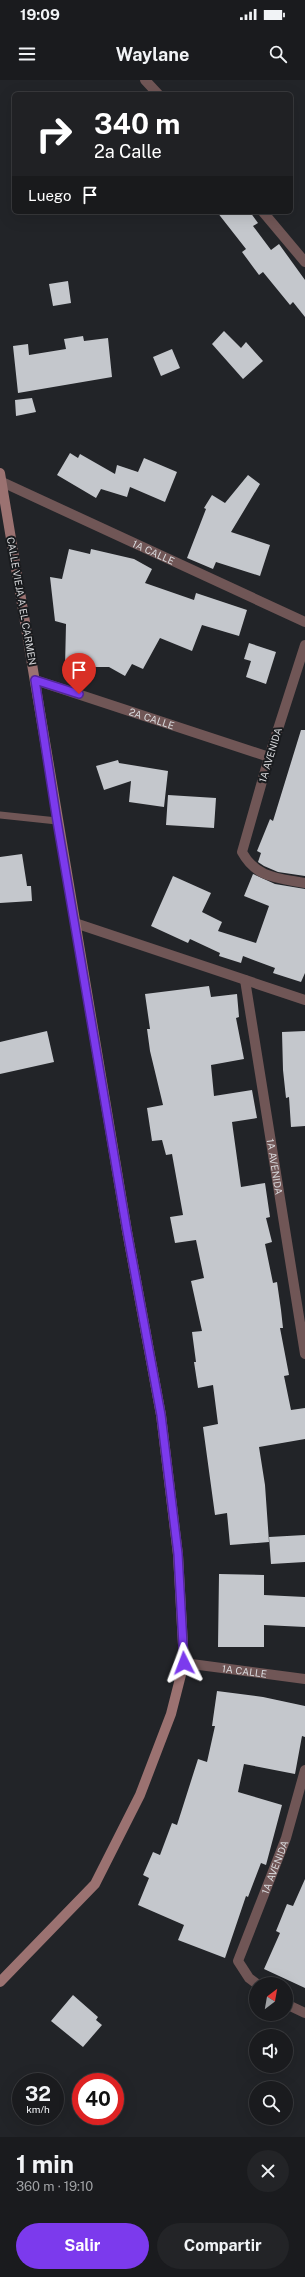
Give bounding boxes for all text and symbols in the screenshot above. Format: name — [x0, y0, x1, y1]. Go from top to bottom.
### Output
text: 19:09 — [20, 6, 60, 23]
icon: menu — [16, 43, 38, 65]
icon: search — [267, 43, 289, 65]
text: Waylane — [116, 44, 189, 65]
text: 340 m — [94, 107, 180, 140]
icon: right — [28, 108, 80, 160]
text: 2a Calle — [94, 141, 162, 162]
icon: arrive — [79, 184, 101, 206]
text: Luego — [28, 187, 71, 204]
street label: CALLE VIEJA A EL CARMEN — [5, 536, 39, 666]
street label: 1A CALLE — [131, 537, 177, 567]
pin — [62, 653, 96, 694]
icon: arrive — [68, 659, 90, 681]
street label: 2A CALLE — [128, 705, 176, 732]
street label: 1A AVENIDA — [256, 726, 284, 784]
street label: 1A AVENIDA — [265, 1138, 285, 1196]
position arrow — [163, 1642, 205, 1684]
street label: 1A CALLE — [221, 1662, 268, 1680]
street label: 1A AVENIDA — [259, 1839, 291, 1896]
north arrow — [249, 1977, 293, 2021]
map controls — [249, 1977, 293, 2125]
button: sound — [249, 2029, 293, 2073]
speed limit sign: 40 — [72, 2073, 124, 2125]
button: search — [249, 2081, 293, 2125]
text: 32 — [25, 2082, 51, 2106]
text: km/h — [26, 2103, 50, 2115]
text: 1 min — [16, 2150, 74, 2178]
button: close — [247, 2150, 289, 2192]
text: 360 m · 19:10 — [16, 2179, 93, 2194]
button: Salir — [16, 2223, 149, 2269]
button: Compartir — [157, 2223, 289, 2269]

